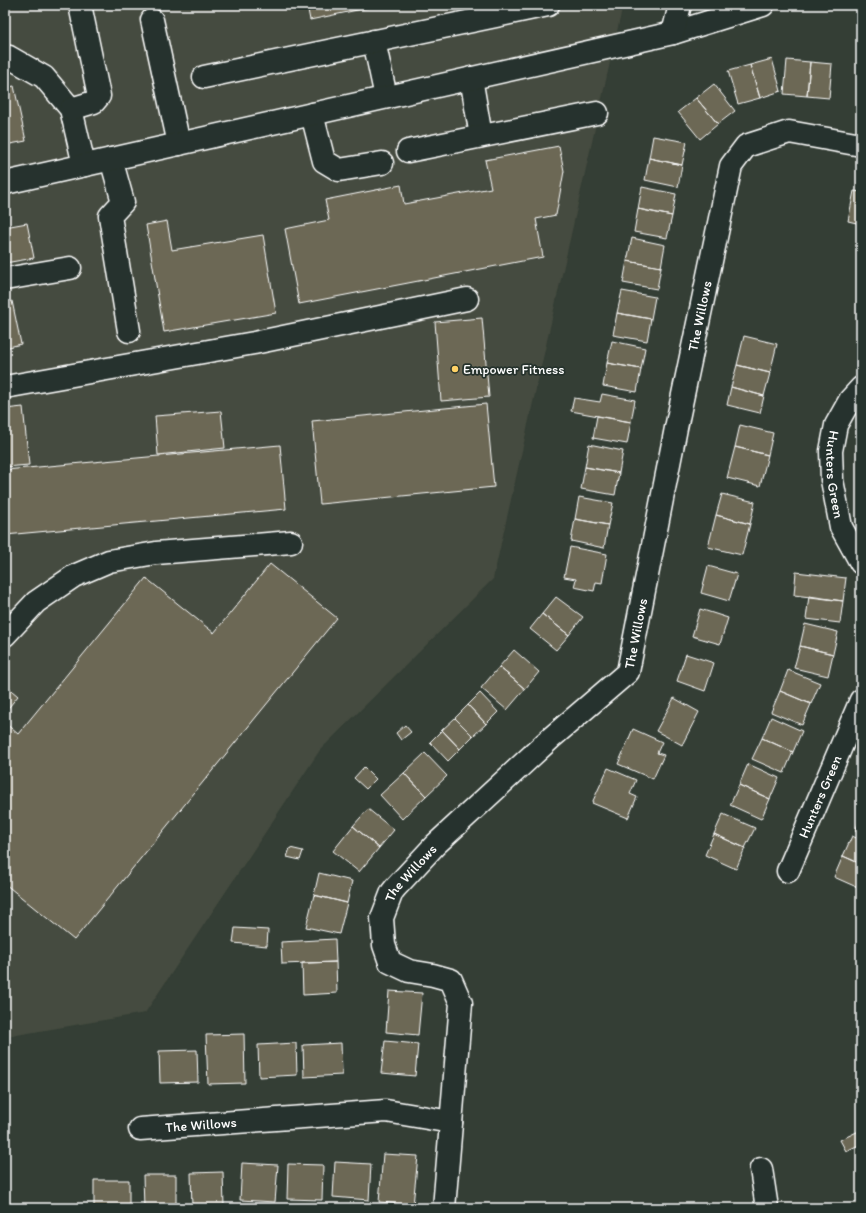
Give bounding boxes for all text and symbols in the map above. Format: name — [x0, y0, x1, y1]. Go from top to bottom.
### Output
street label: The Willows — [684, 279, 715, 353]
place label: Empower Fitness — [463, 361, 565, 378]
marker: Empower Fitness — [450, 364, 460, 374]
street label: Hunters Green — [822, 429, 848, 520]
street label: The Willows — [620, 597, 651, 670]
street label: Hunters Green — [795, 752, 845, 841]
street label: The Willows — [381, 840, 440, 904]
street label: The Willows — [164, 1113, 237, 1136]

